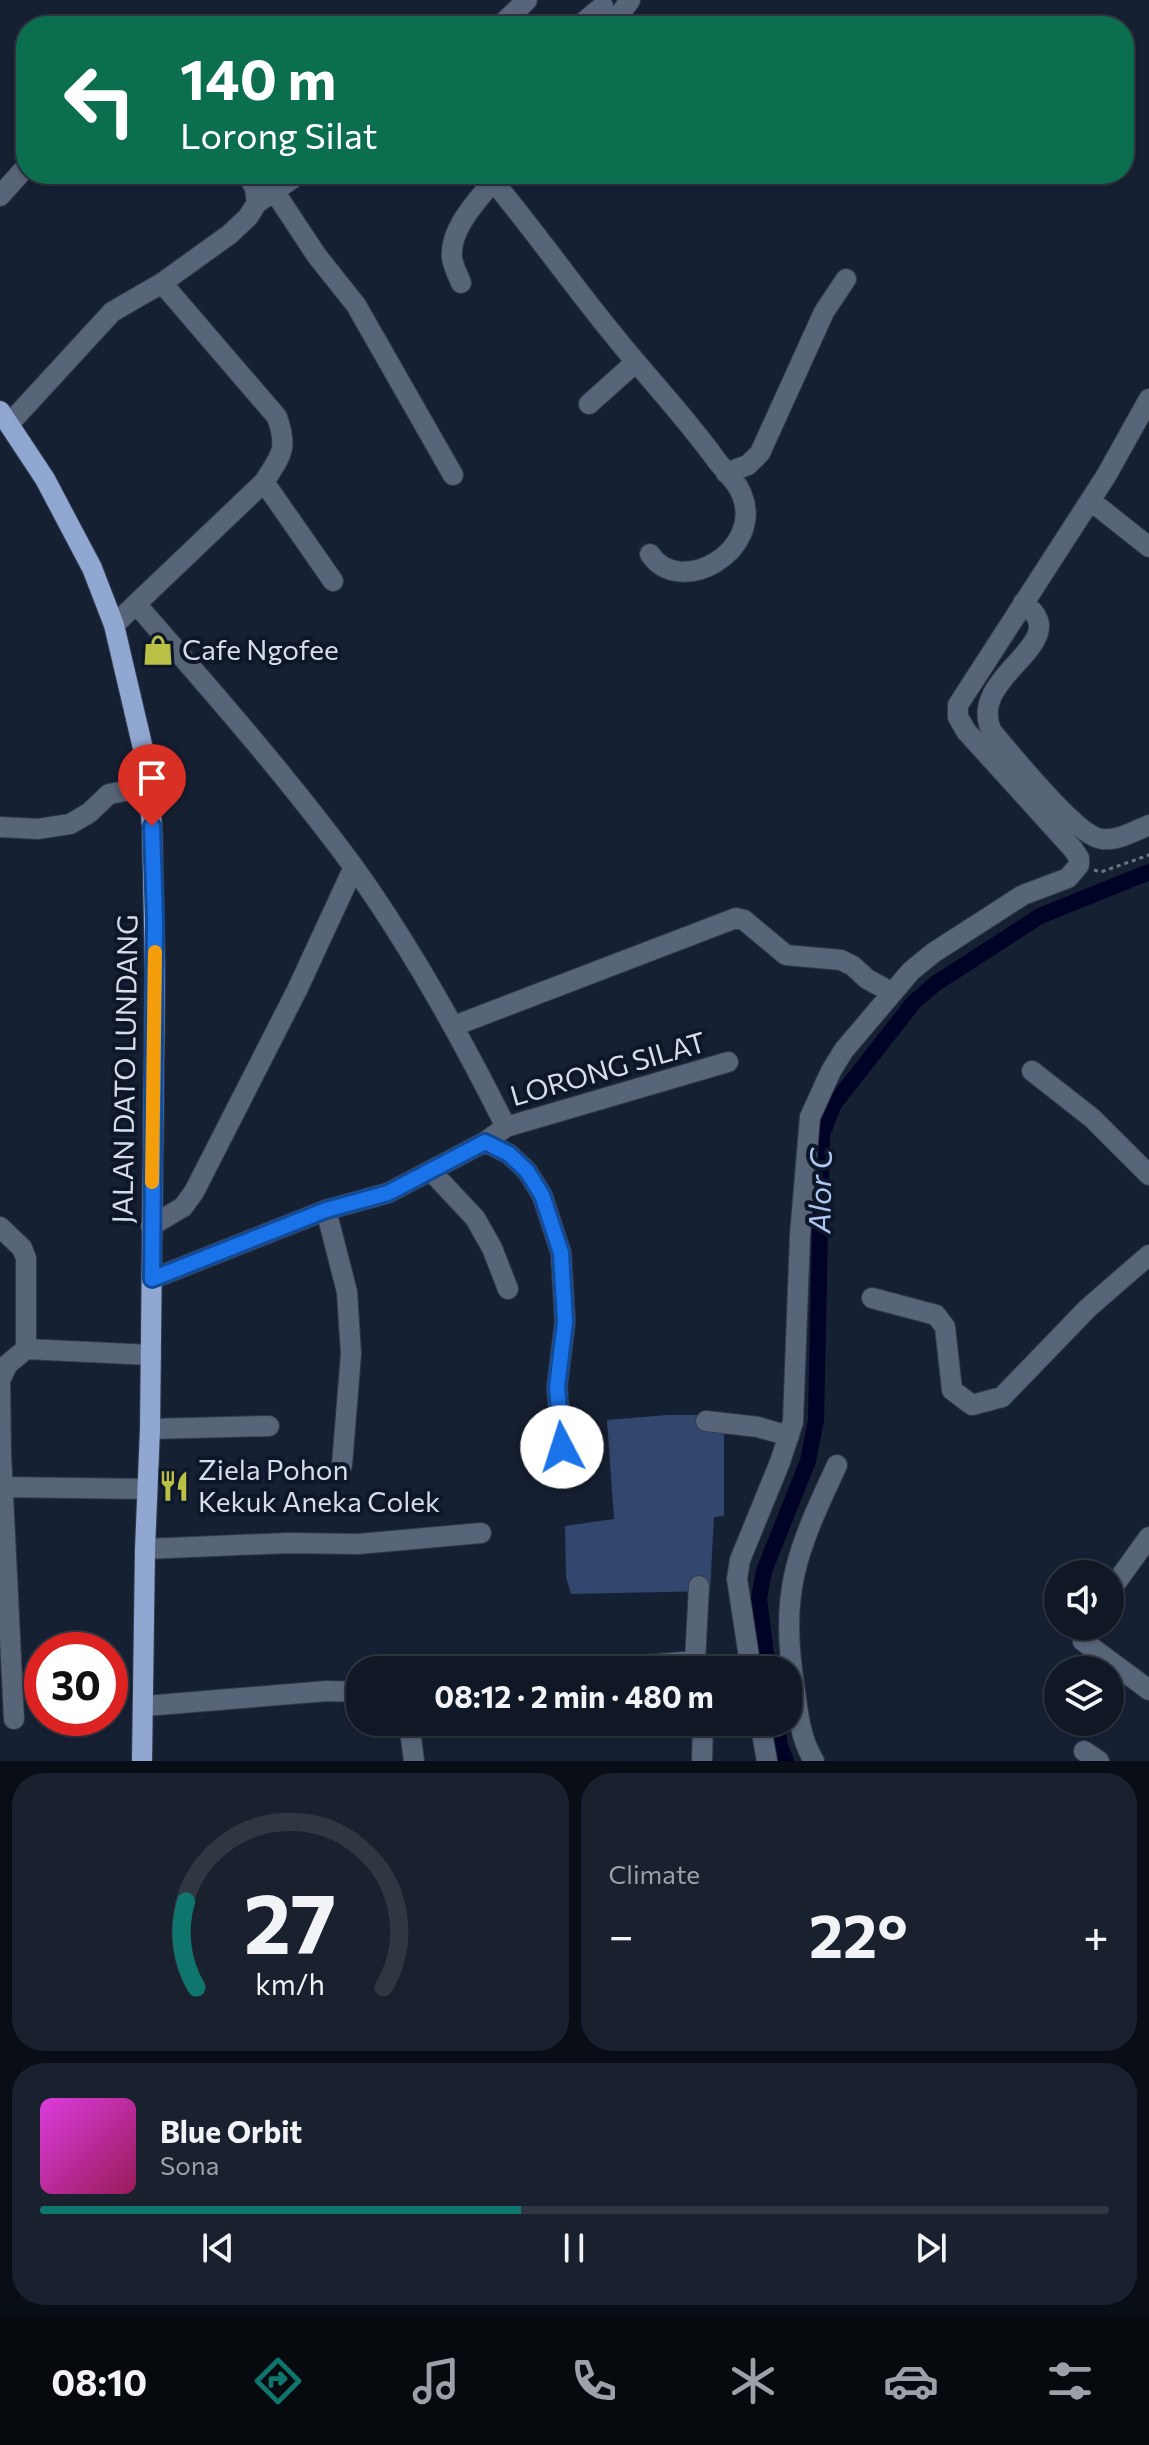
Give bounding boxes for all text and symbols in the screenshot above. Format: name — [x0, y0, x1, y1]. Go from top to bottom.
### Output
text: 140 m — [180, 43, 336, 112]
icon: left — [48, 48, 152, 152]
text: Lorong Silat — [180, 112, 378, 156]
place label: Cafe Ngofee — [182, 632, 339, 666]
shop icon: Cafe Ngofee — [141, 633, 175, 667]
pin — [118, 744, 186, 826]
icon: arrive — [130, 756, 174, 800]
street label: JALAN DATO LUNDANG — [104, 914, 144, 1224]
street label: LORONG SILAT — [506, 1024, 709, 1112]
water label: Alor C — [799, 1147, 838, 1235]
position arrow — [520, 1405, 604, 1489]
place label: Ziela Pohon Kekuk Aneka Colek — [198, 1452, 440, 1518]
restaurant icon: Ziela Pohon Kekuk Aneka Colek — [157, 1469, 191, 1503]
map controls — [1044, 1560, 1124, 1736]
button: sound — [1044, 1560, 1124, 1640]
speed limit sign: 30 — [24, 1632, 128, 1736]
button: layers — [1044, 1656, 1124, 1736]
text: 08:12 · 2 min · 480 m — [434, 1677, 714, 1714]
text: Climate — [609, 1858, 700, 1889]
text: 27 — [244, 1869, 337, 1971]
text: 22° — [809, 1897, 908, 1970]
text: − — [609, 1907, 634, 1961]
text: + — [1083, 1907, 1109, 1961]
text: km/h — [255, 1966, 325, 2001]
text: Blue Orbit — [160, 2112, 302, 2149]
text: Sona — [160, 2149, 219, 2180]
icon: previous — [196, 2226, 240, 2270]
icon: pause — [552, 2226, 596, 2270]
icon: next — [909, 2226, 953, 2270]
icon: directions — [250, 2353, 306, 2409]
icon: music — [408, 2353, 464, 2409]
icon: phone — [566, 2353, 622, 2409]
icon: climate — [725, 2353, 781, 2409]
icon: car — [883, 2353, 939, 2409]
icon: filters — [1042, 2353, 1098, 2409]
text: 08:10 — [51, 2359, 147, 2403]

